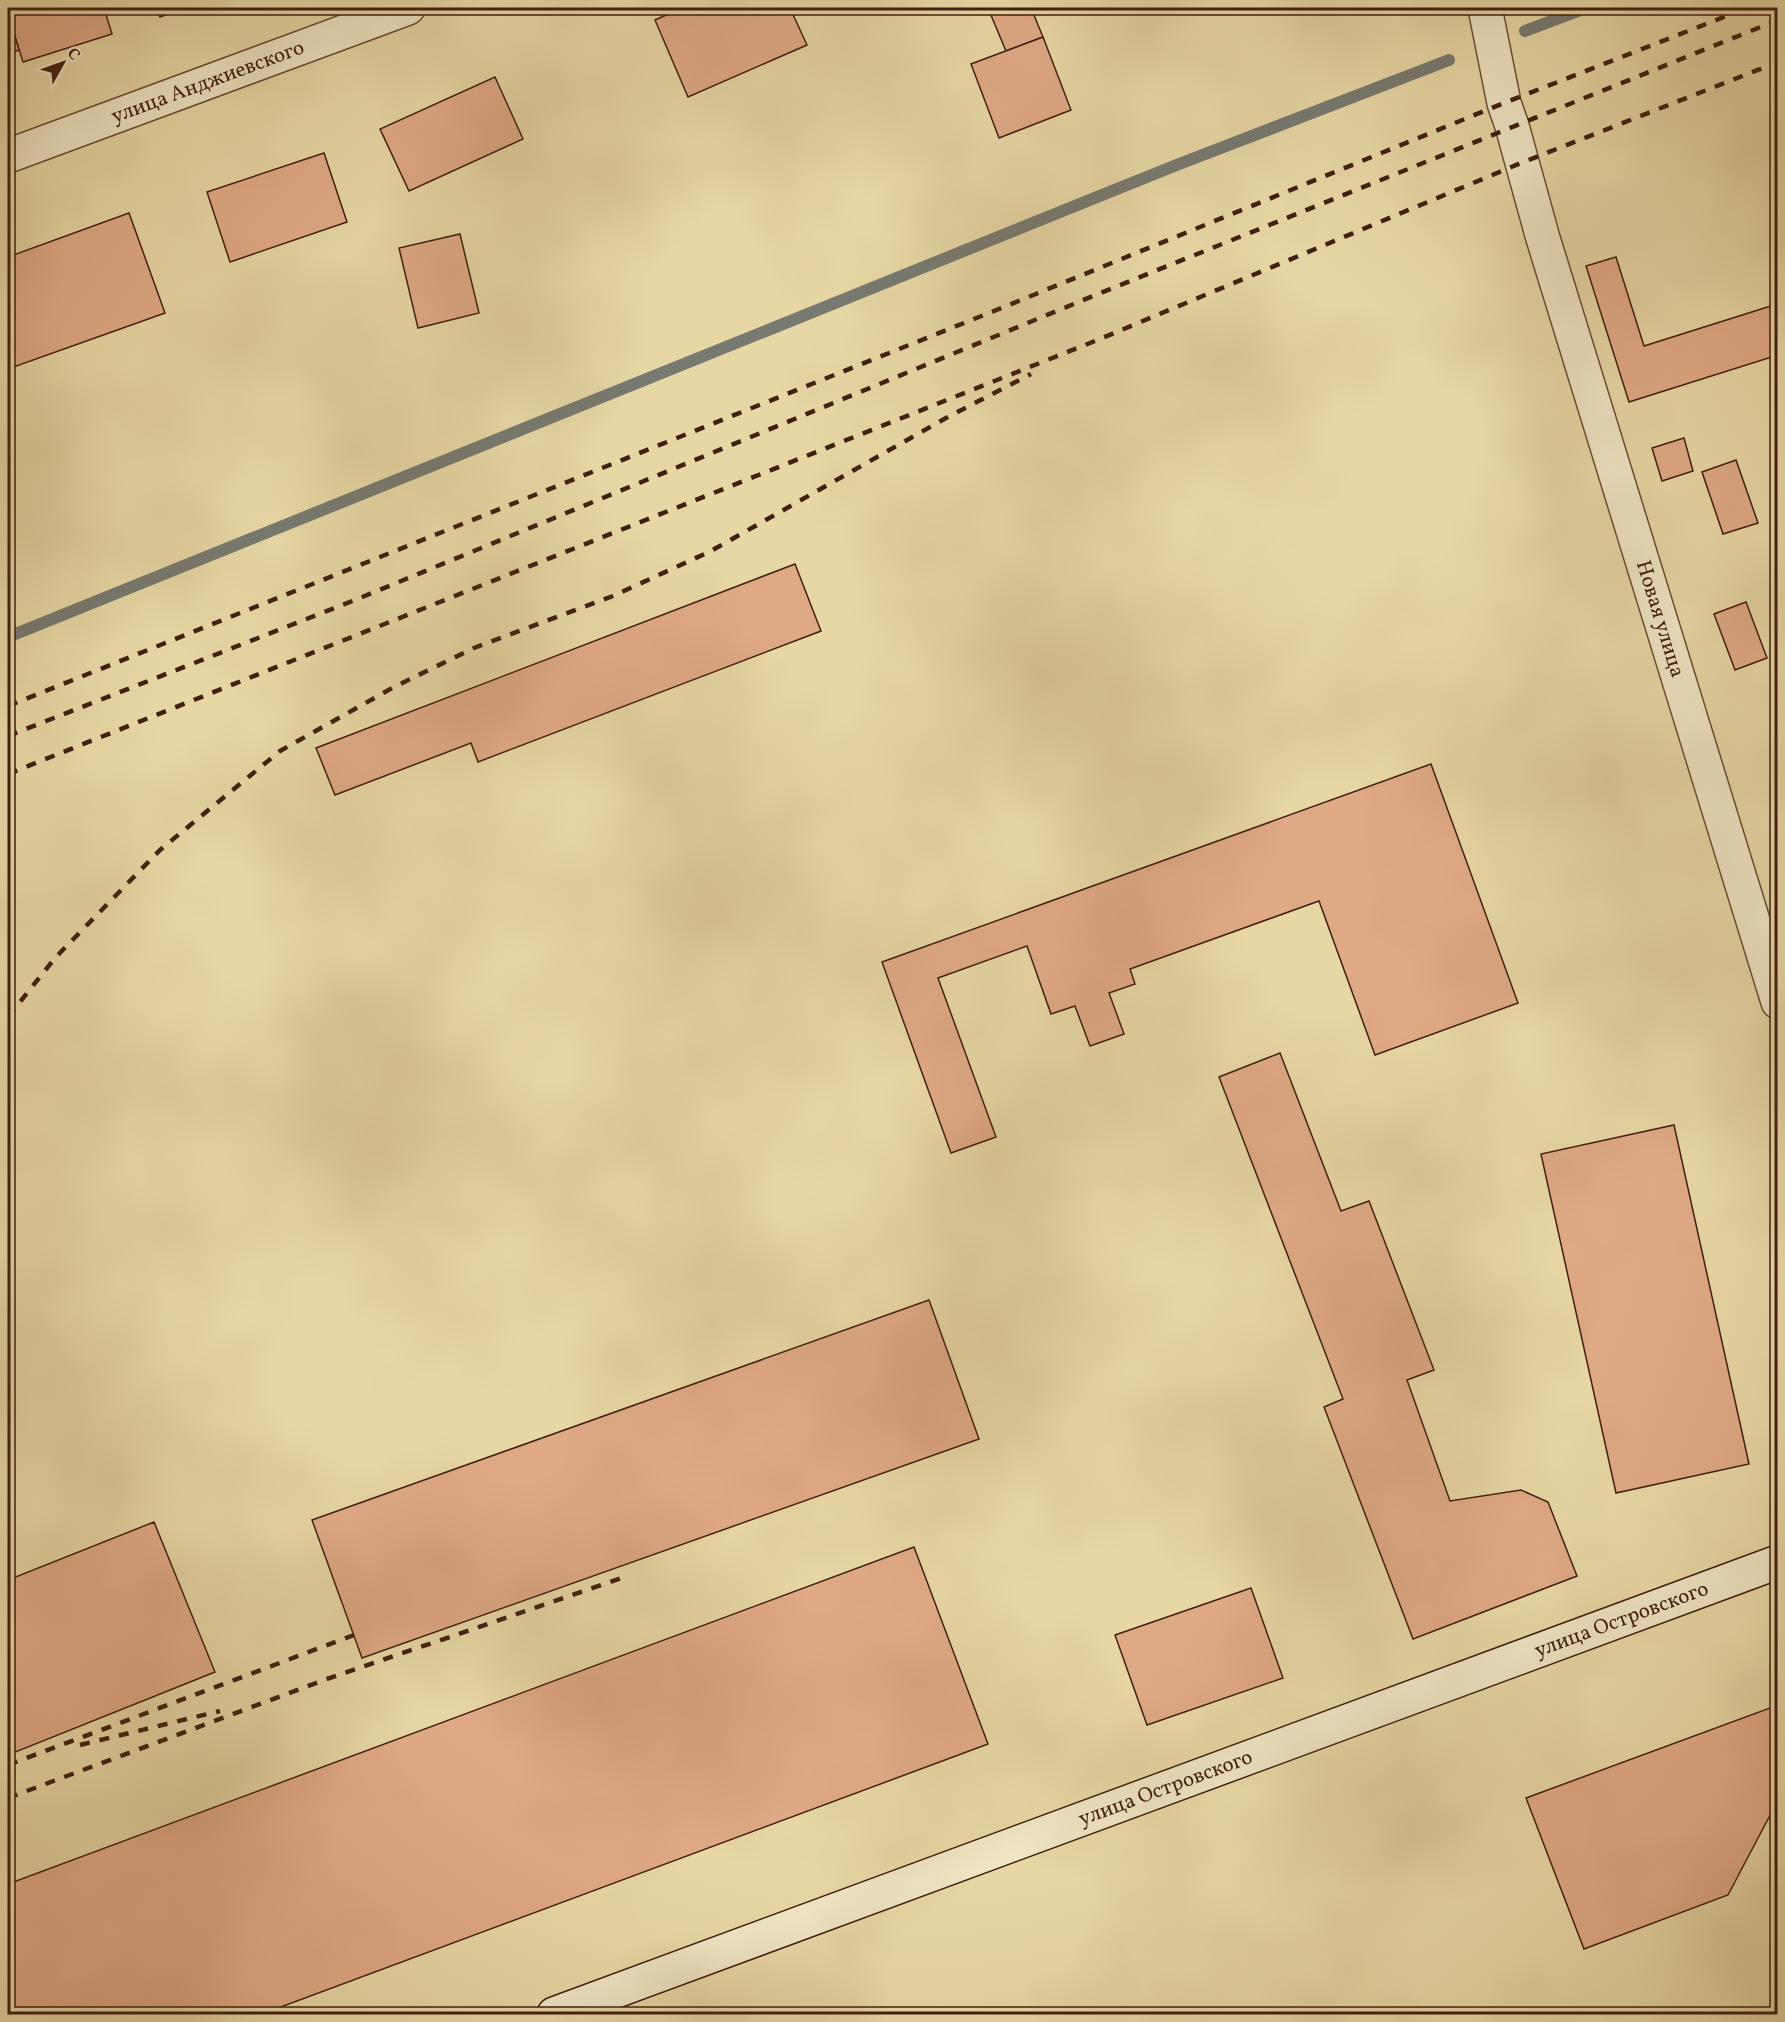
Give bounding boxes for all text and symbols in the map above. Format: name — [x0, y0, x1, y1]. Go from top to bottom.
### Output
north arrow — [33, 33, 93, 93]
street label: улица Анджиевского — [107, 33, 308, 131]
text: С — [61, 44, 85, 66]
street label: Новая улица — [1628, 557, 1692, 681]
street label: улица Островского — [1530, 1574, 1713, 1665]
street label: улица Островского — [1074, 1743, 1257, 1834]

